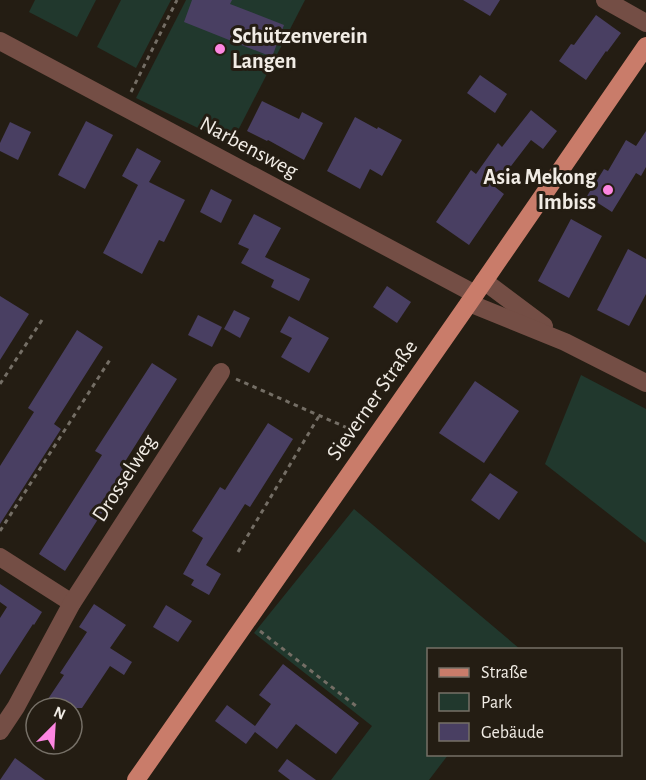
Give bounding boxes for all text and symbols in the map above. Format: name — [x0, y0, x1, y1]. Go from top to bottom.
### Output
place label: Schützenverein Langen — [232, 25, 368, 72]
marker: Schützenverein Langen — [213, 42, 227, 56]
street label: Narbensweg — [196, 112, 302, 182]
place label: Asia Mekong Imbiss — [483, 166, 597, 213]
marker: Asia Mekong Imbiss — [601, 183, 615, 197]
street label: Sieverner Straße — [323, 336, 421, 464]
street label: Drosselweg — [88, 430, 160, 526]
legend — [427, 648, 622, 756]
text: Straße — [481, 664, 527, 682]
text: Park — [481, 694, 513, 712]
north arrow — [24, 696, 84, 756]
text: N — [51, 704, 68, 723]
text: Gebäude — [481, 724, 544, 742]

